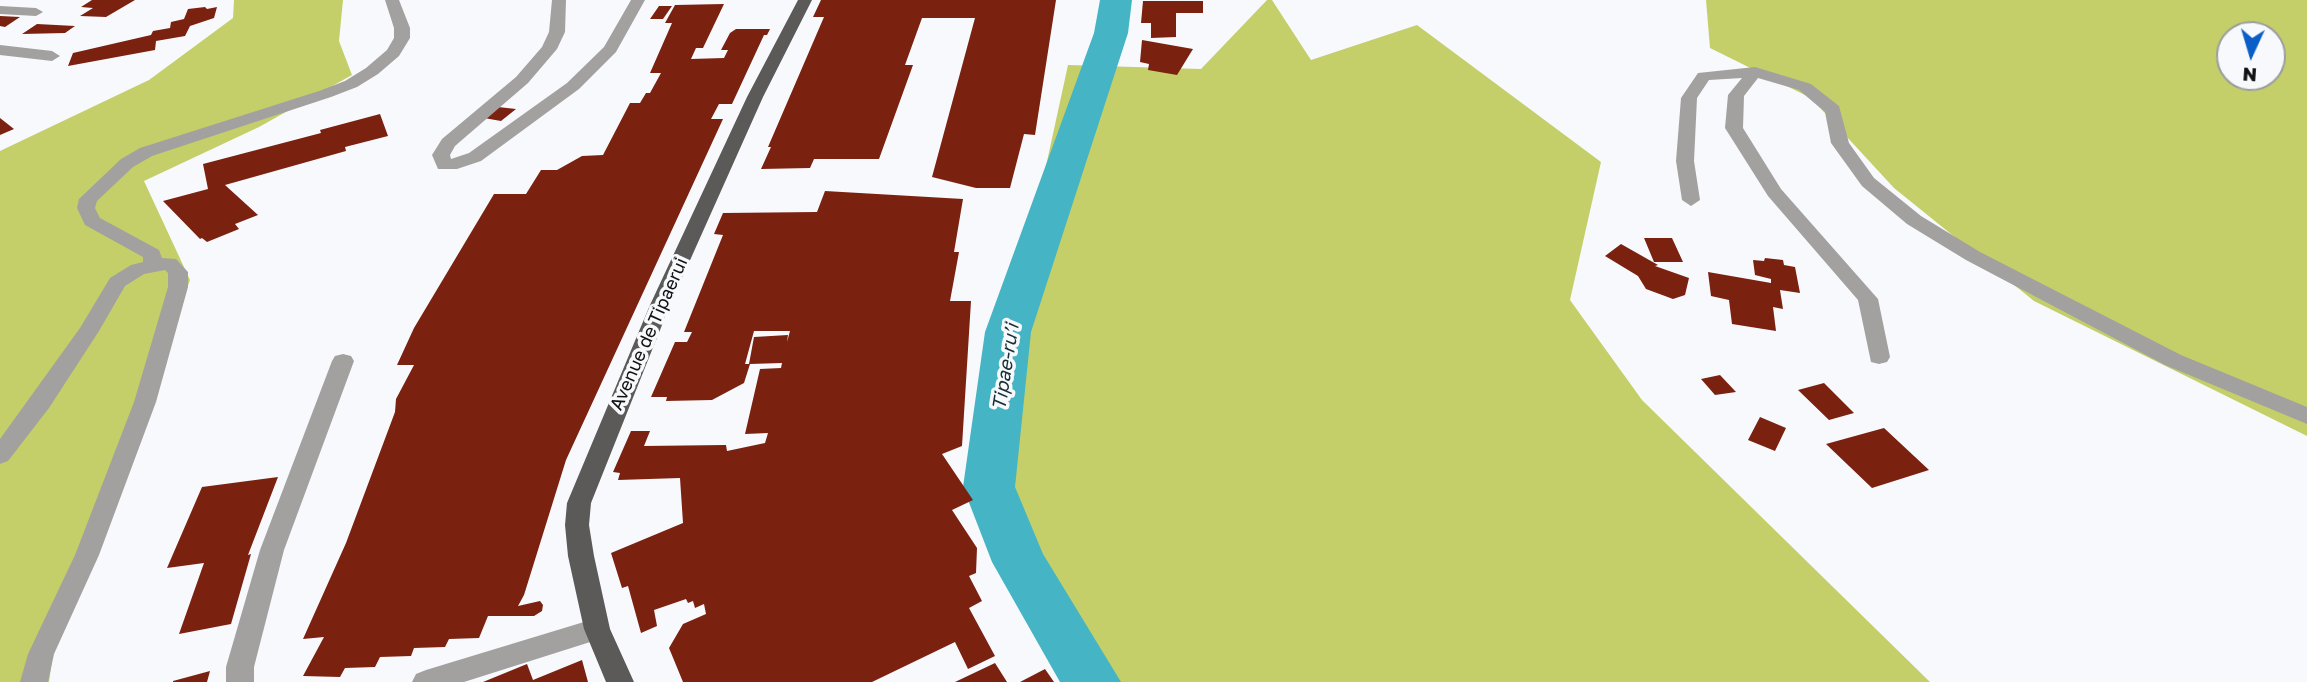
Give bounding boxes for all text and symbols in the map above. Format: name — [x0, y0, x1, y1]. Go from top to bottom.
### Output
north arrow — [2216, 21, 2286, 91]
text: N — [2242, 63, 2258, 87]
street label: Avenue de Tipaerui — [606, 254, 692, 414]
water label: Tipae-ru’i — [988, 322, 1024, 412]

